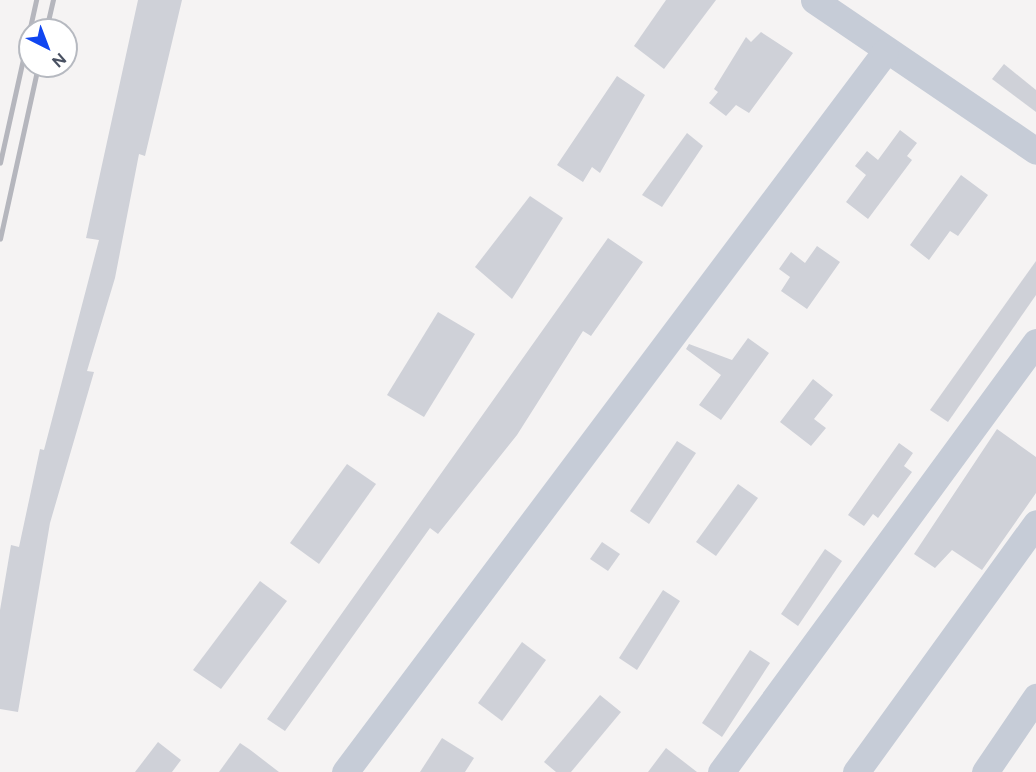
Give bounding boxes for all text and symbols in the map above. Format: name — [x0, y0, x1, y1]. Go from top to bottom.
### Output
north arrow — [18, 18, 78, 78]
text: N — [48, 49, 70, 71]

